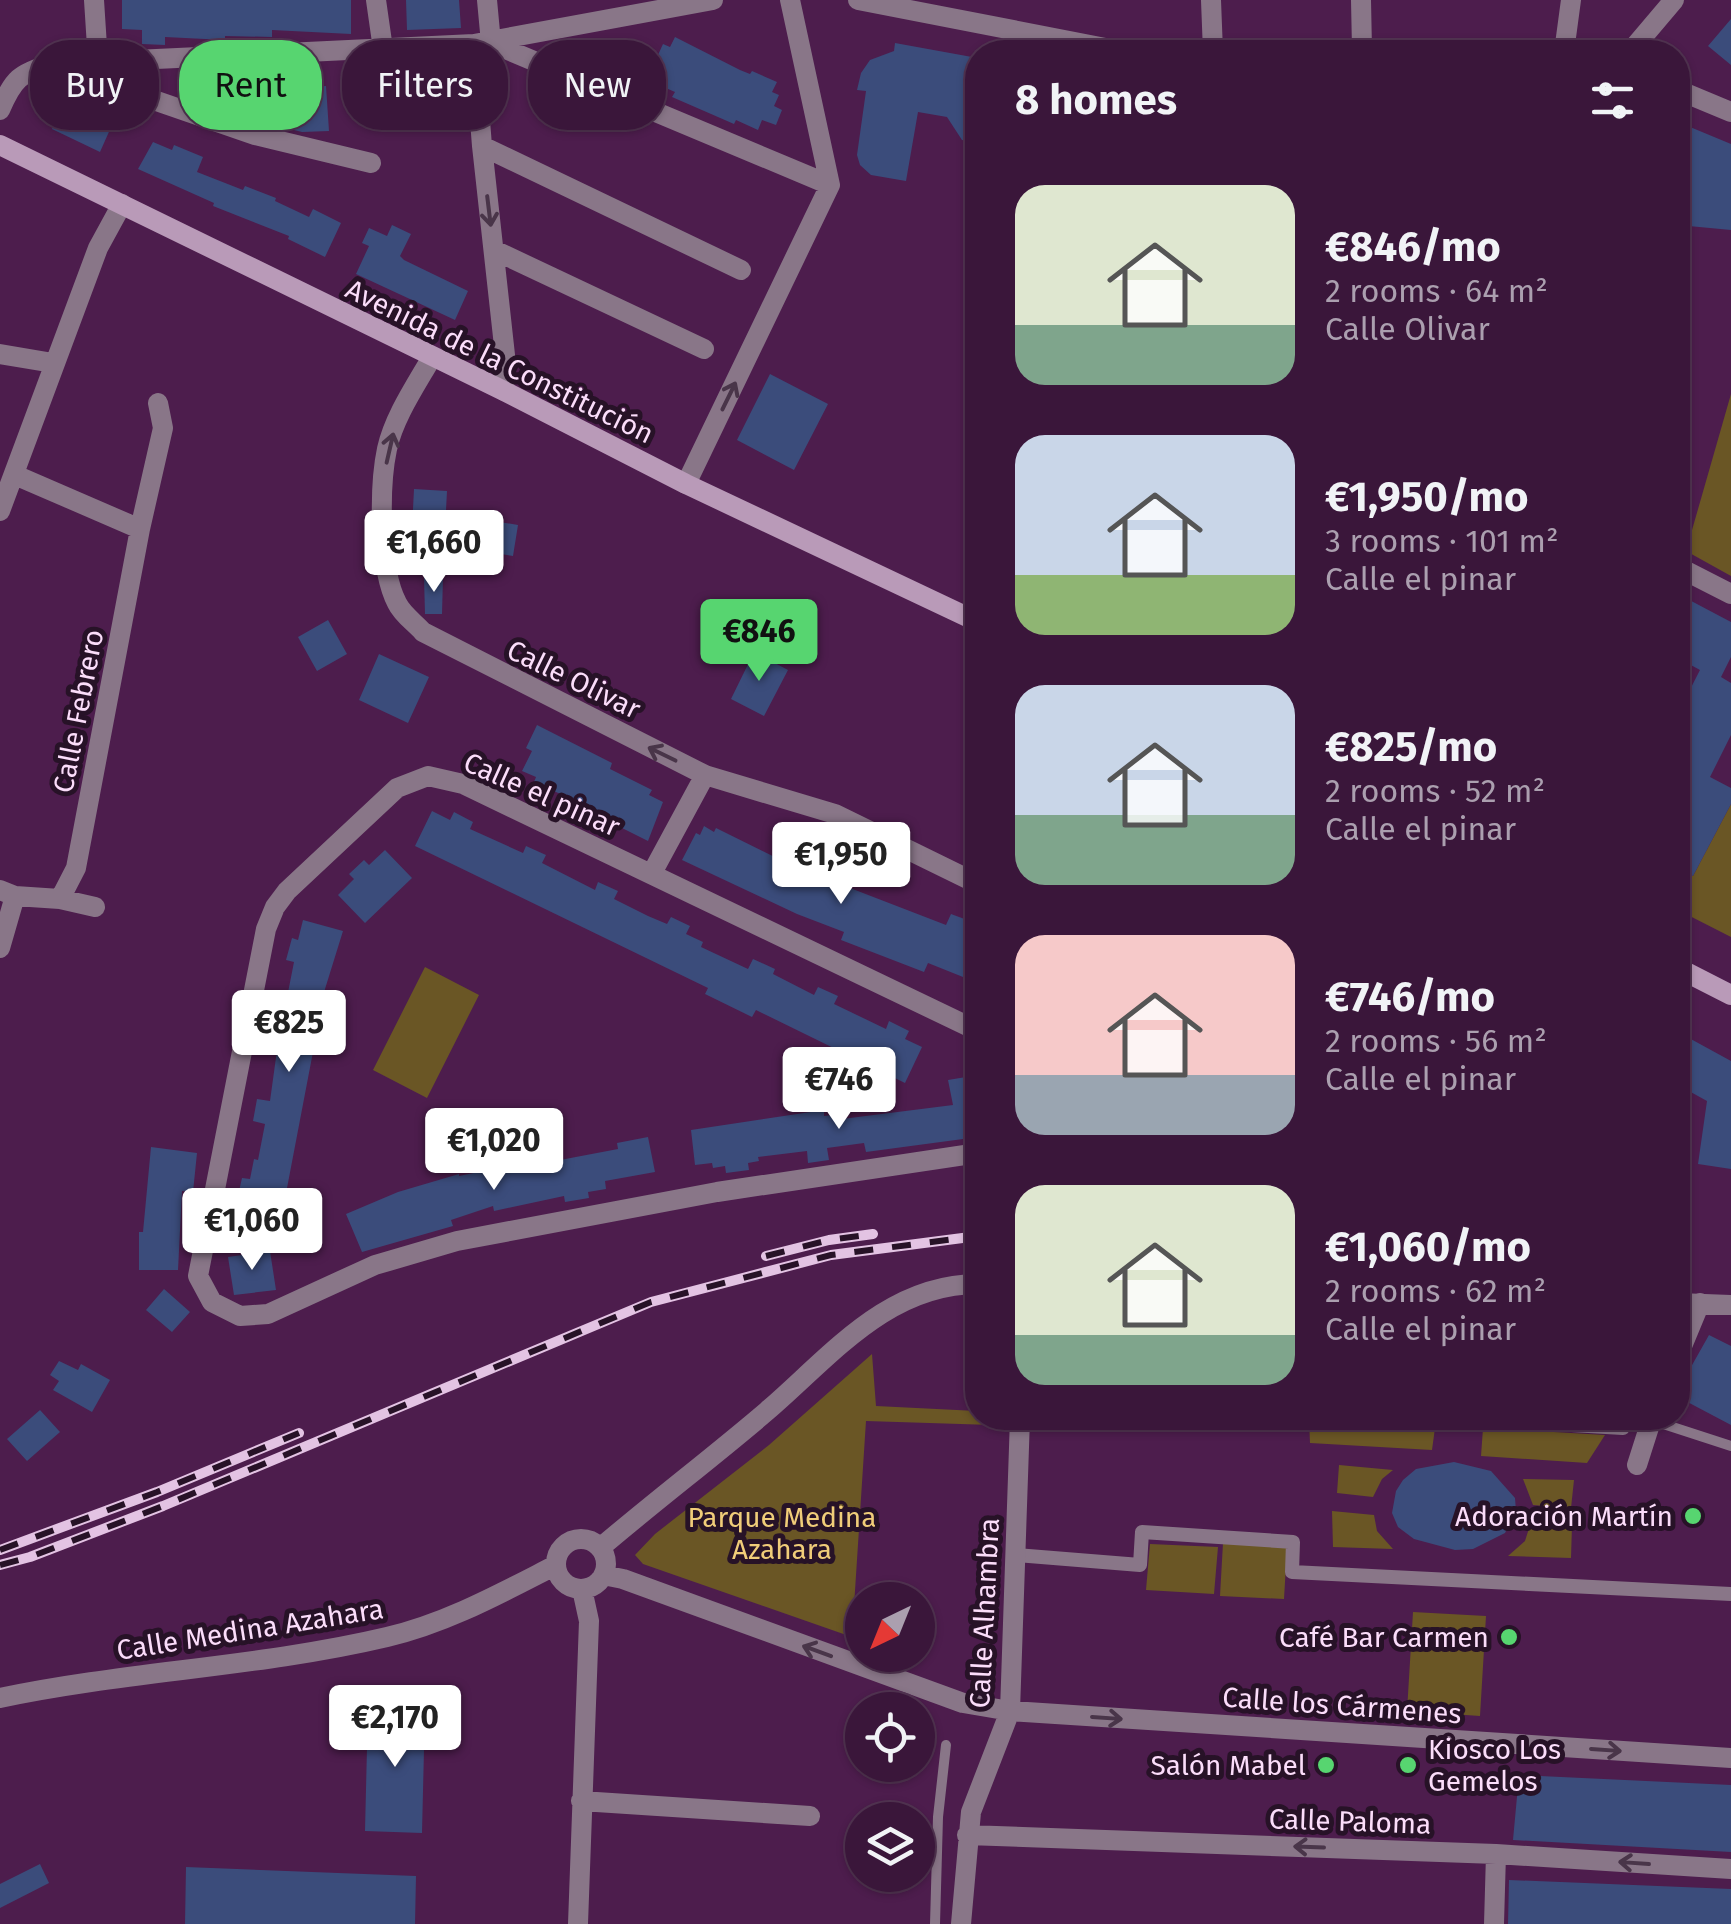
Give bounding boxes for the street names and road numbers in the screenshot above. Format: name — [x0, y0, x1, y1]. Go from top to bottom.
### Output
street label: Avenida de la Constitución — [341, 272, 659, 450]
street label: Calle Febrero — [47, 627, 110, 795]
street label: Calle Olivar — [502, 633, 646, 726]
street label: Calle el pinar — [459, 745, 625, 844]
street label: Calle Alhambra — [963, 1517, 1006, 1709]
street label: Calle Medina Azahara — [114, 1592, 386, 1667]
street label: Calle los Cármenes — [1221, 1681, 1463, 1730]
street label: Calle Paloma — [1268, 1802, 1432, 1841]

